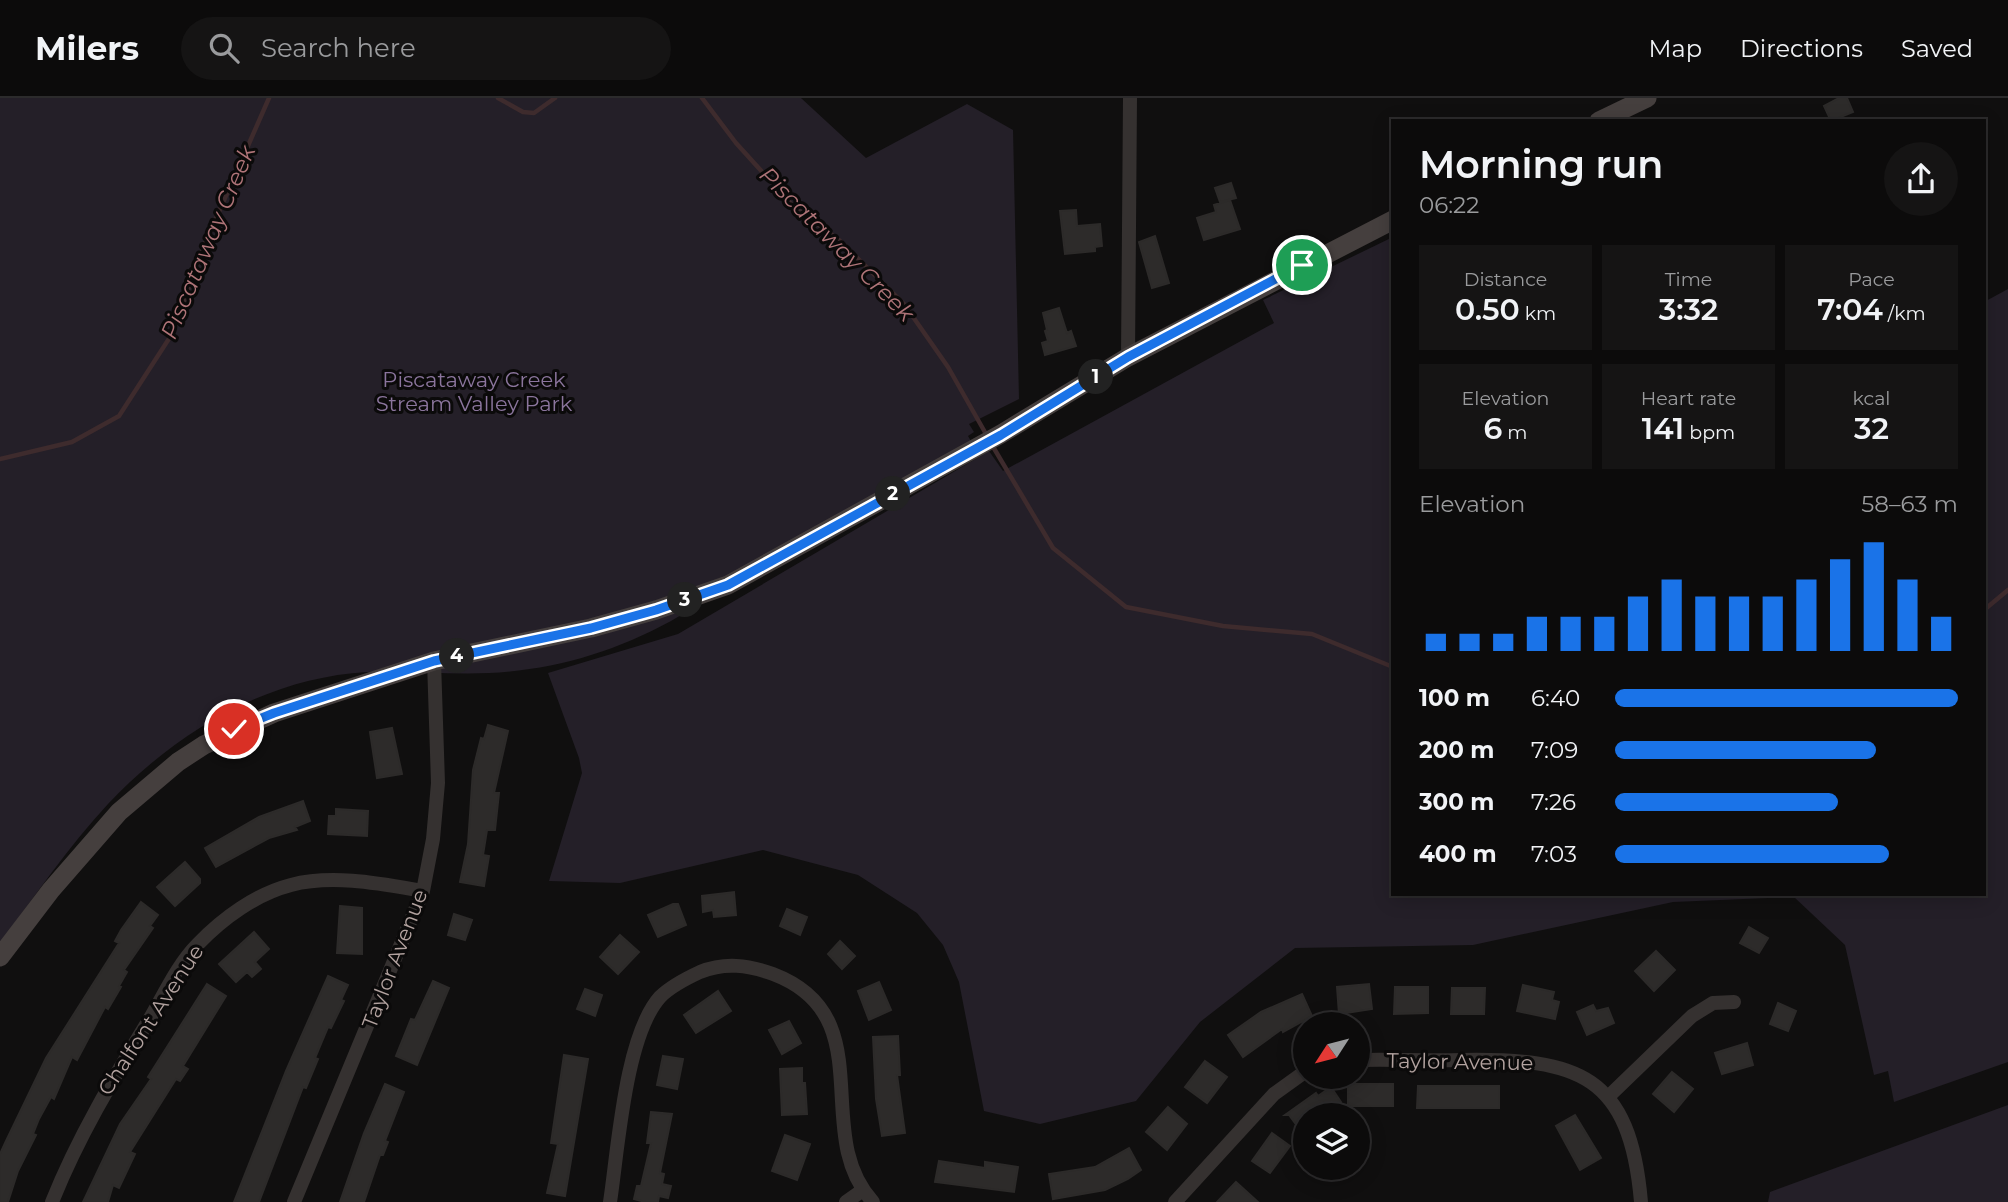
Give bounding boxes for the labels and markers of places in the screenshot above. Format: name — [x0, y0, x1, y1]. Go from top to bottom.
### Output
pin — [1272, 235, 1332, 295]
pin: 1 — [1078, 360, 1114, 394]
pin: 2 — [876, 476, 910, 512]
pin: 3 — [668, 582, 702, 618]
pin: 4 — [440, 638, 475, 674]
pin — [204, 699, 264, 759]

